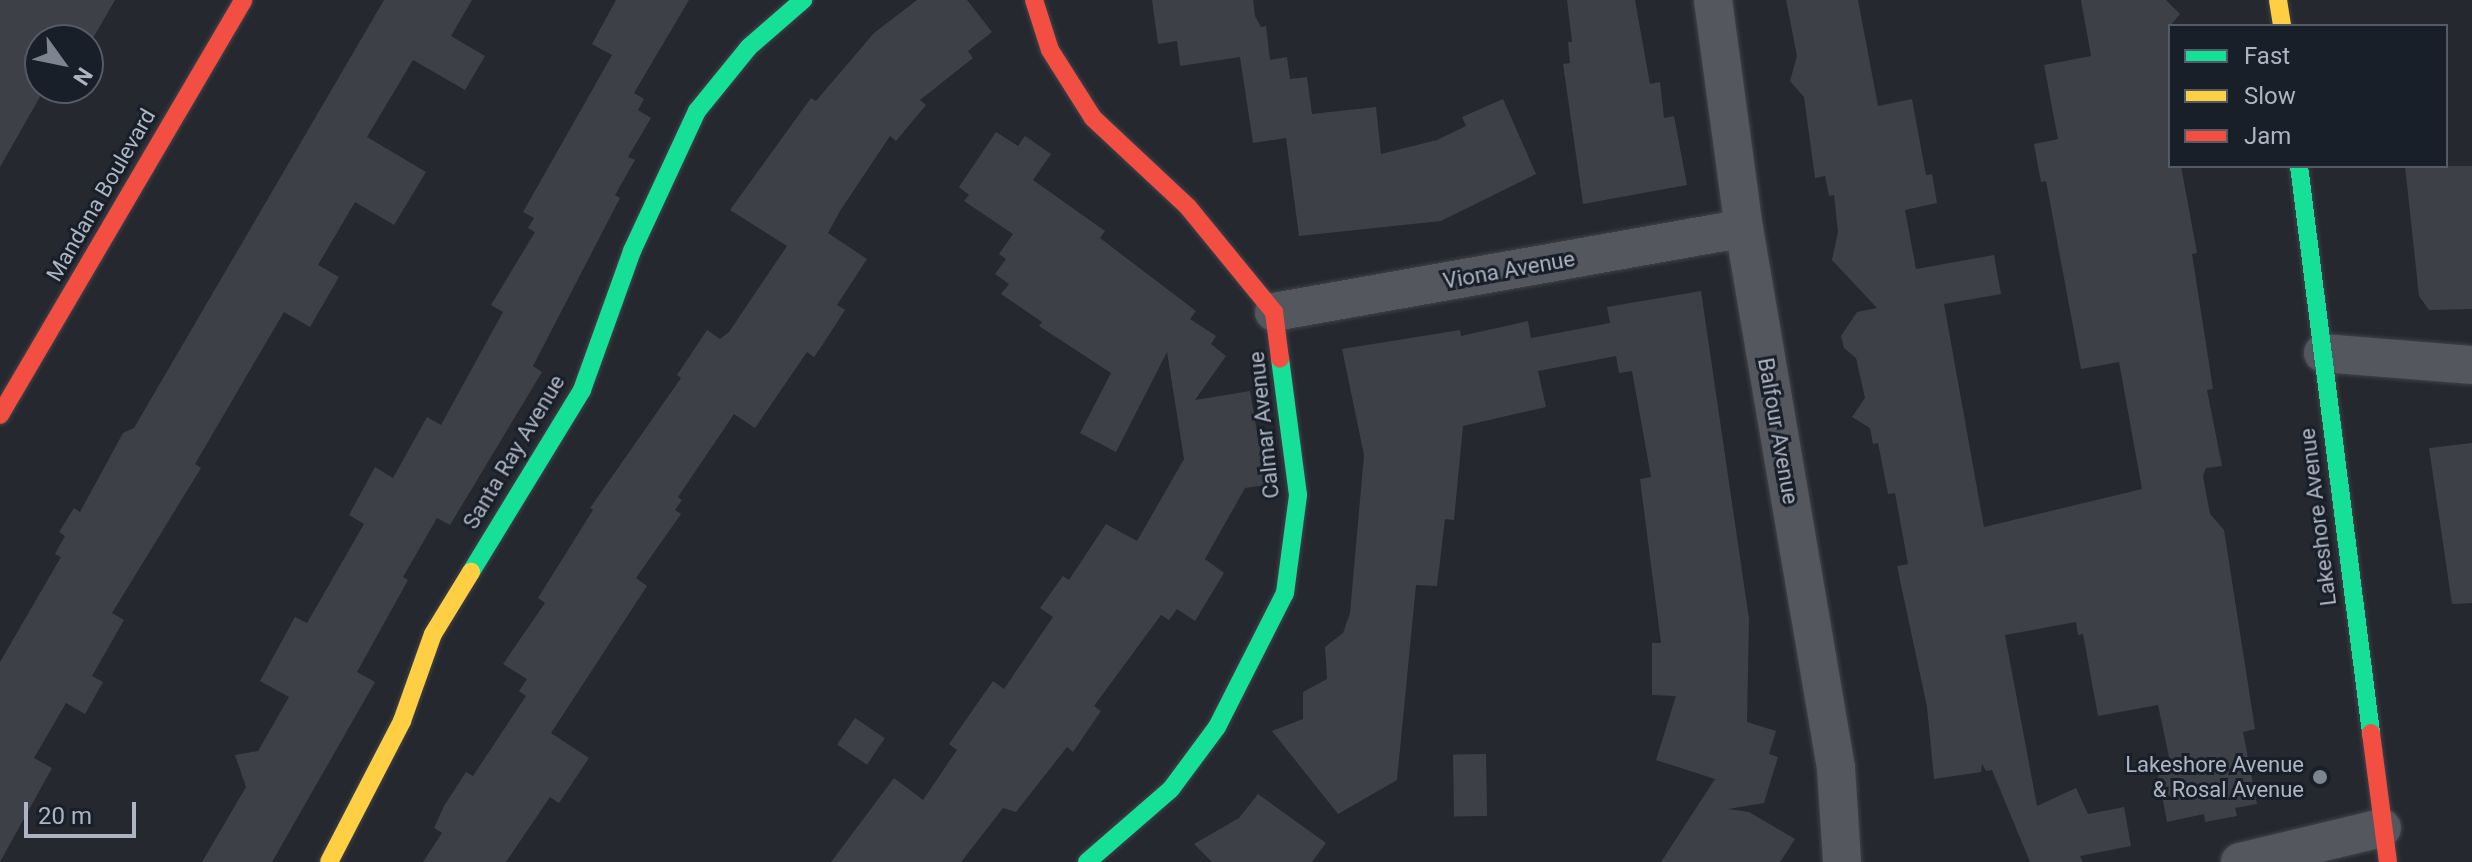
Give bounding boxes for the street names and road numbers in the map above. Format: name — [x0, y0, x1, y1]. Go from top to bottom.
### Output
street label: Mandana Boulevard — [41, 104, 161, 286]
street label: Viona Avenue — [1441, 245, 1577, 295]
street label: Calmar Avenue — [1243, 350, 1285, 500]
street label: Balfour Avenue — [1752, 356, 1804, 506]
street label: Santa Ray Avenue — [458, 370, 570, 534]
street label: Lakeshore Avenue — [2294, 427, 2342, 607]

